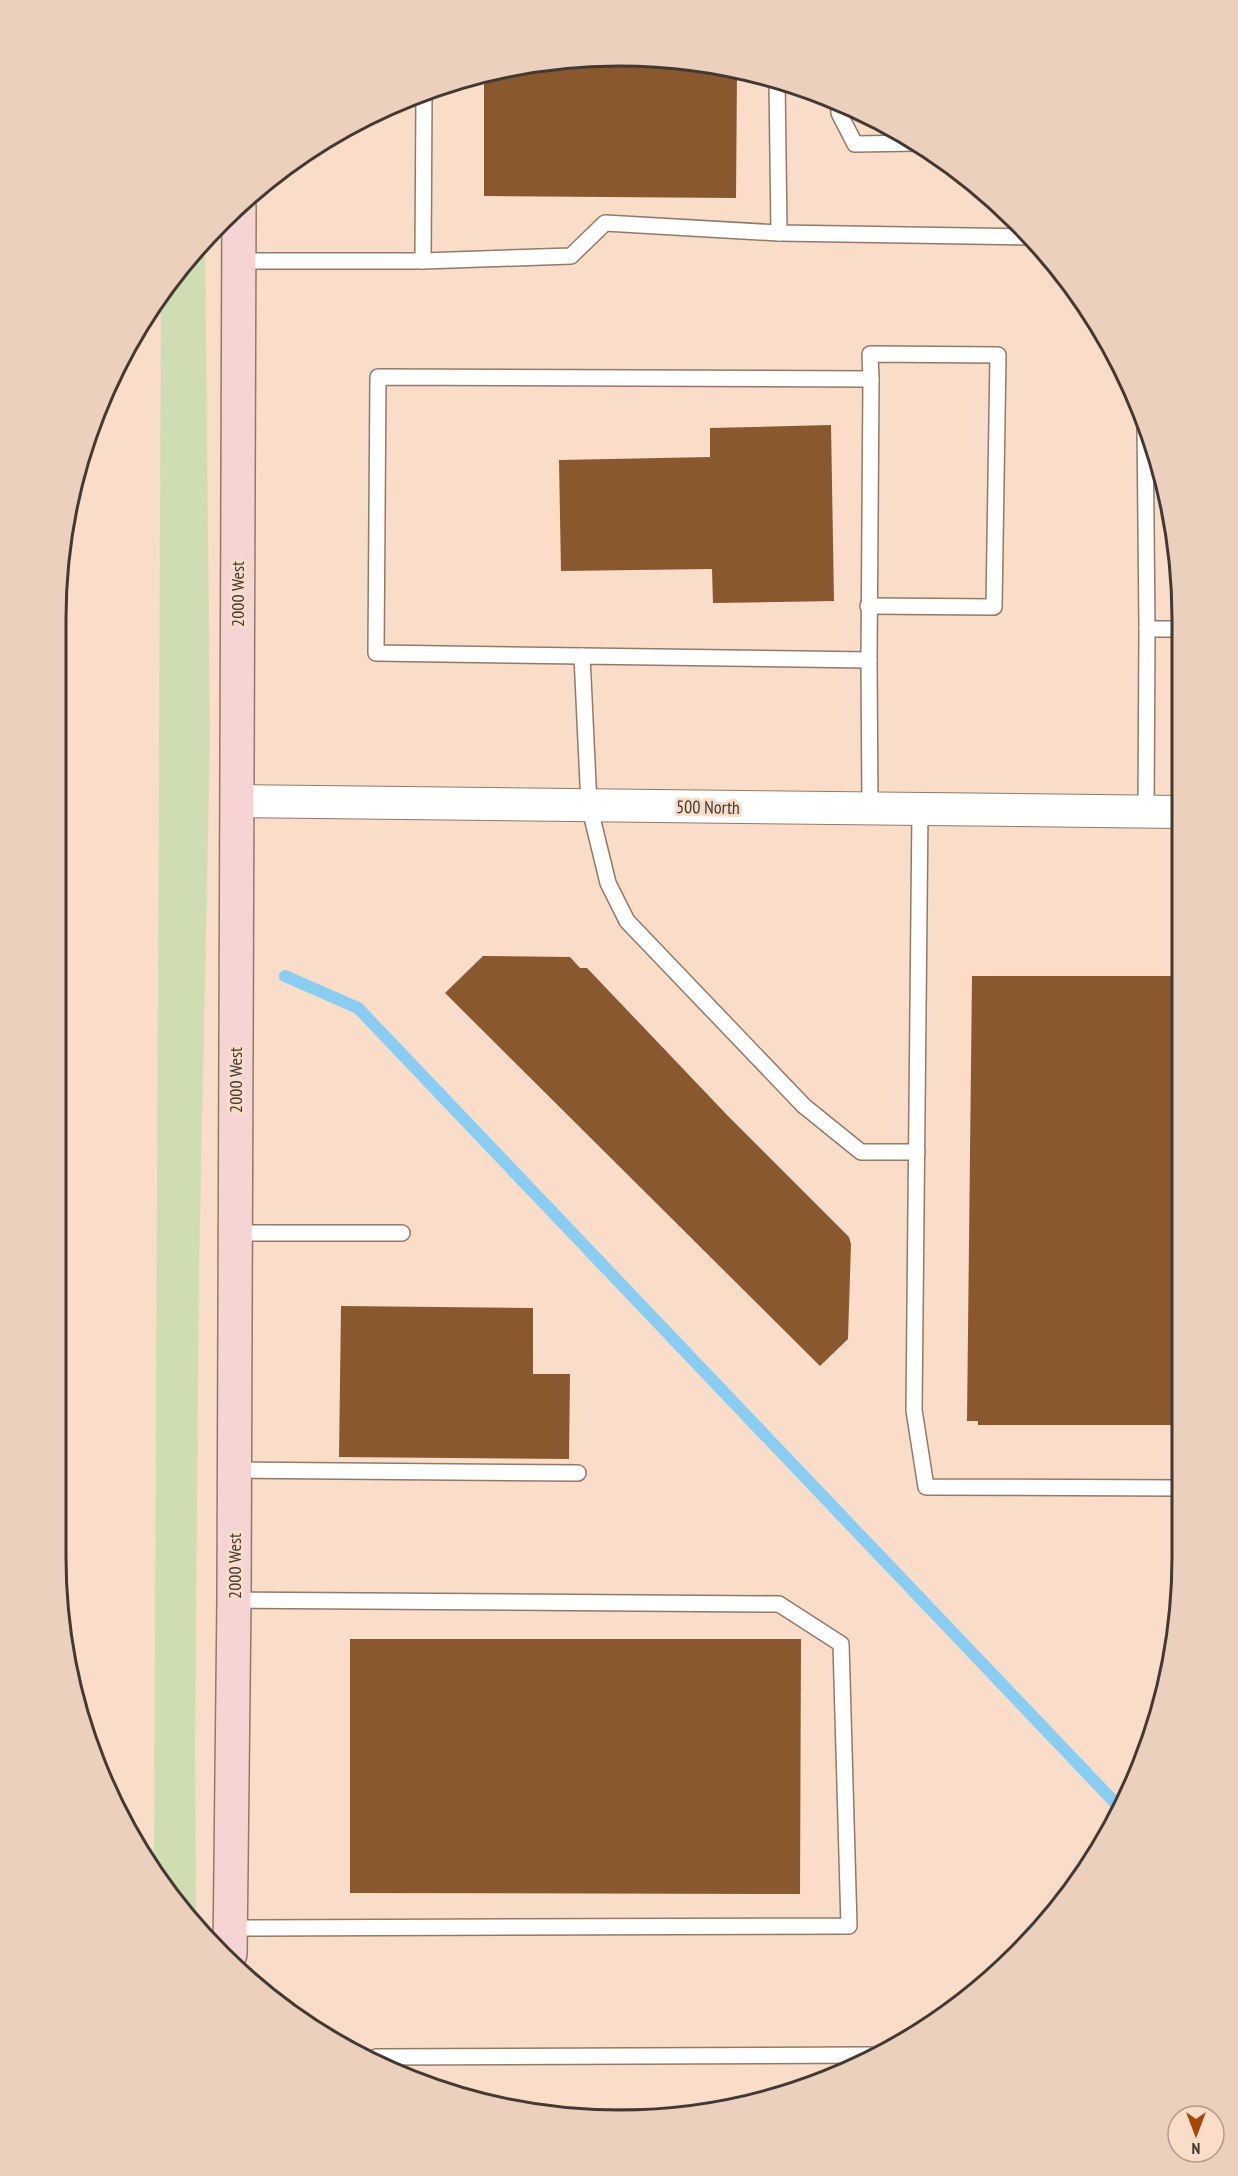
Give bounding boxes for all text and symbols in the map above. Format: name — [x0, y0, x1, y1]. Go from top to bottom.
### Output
street label: 2000 West — [226, 561, 249, 627]
street label: 500 North — [676, 795, 740, 819]
street label: 2000 West — [224, 1047, 247, 1113]
street label: 2000 West — [223, 1533, 246, 1599]
north arrow — [1166, 2104, 1226, 2164]
text: N — [1192, 2139, 1200, 2159]

